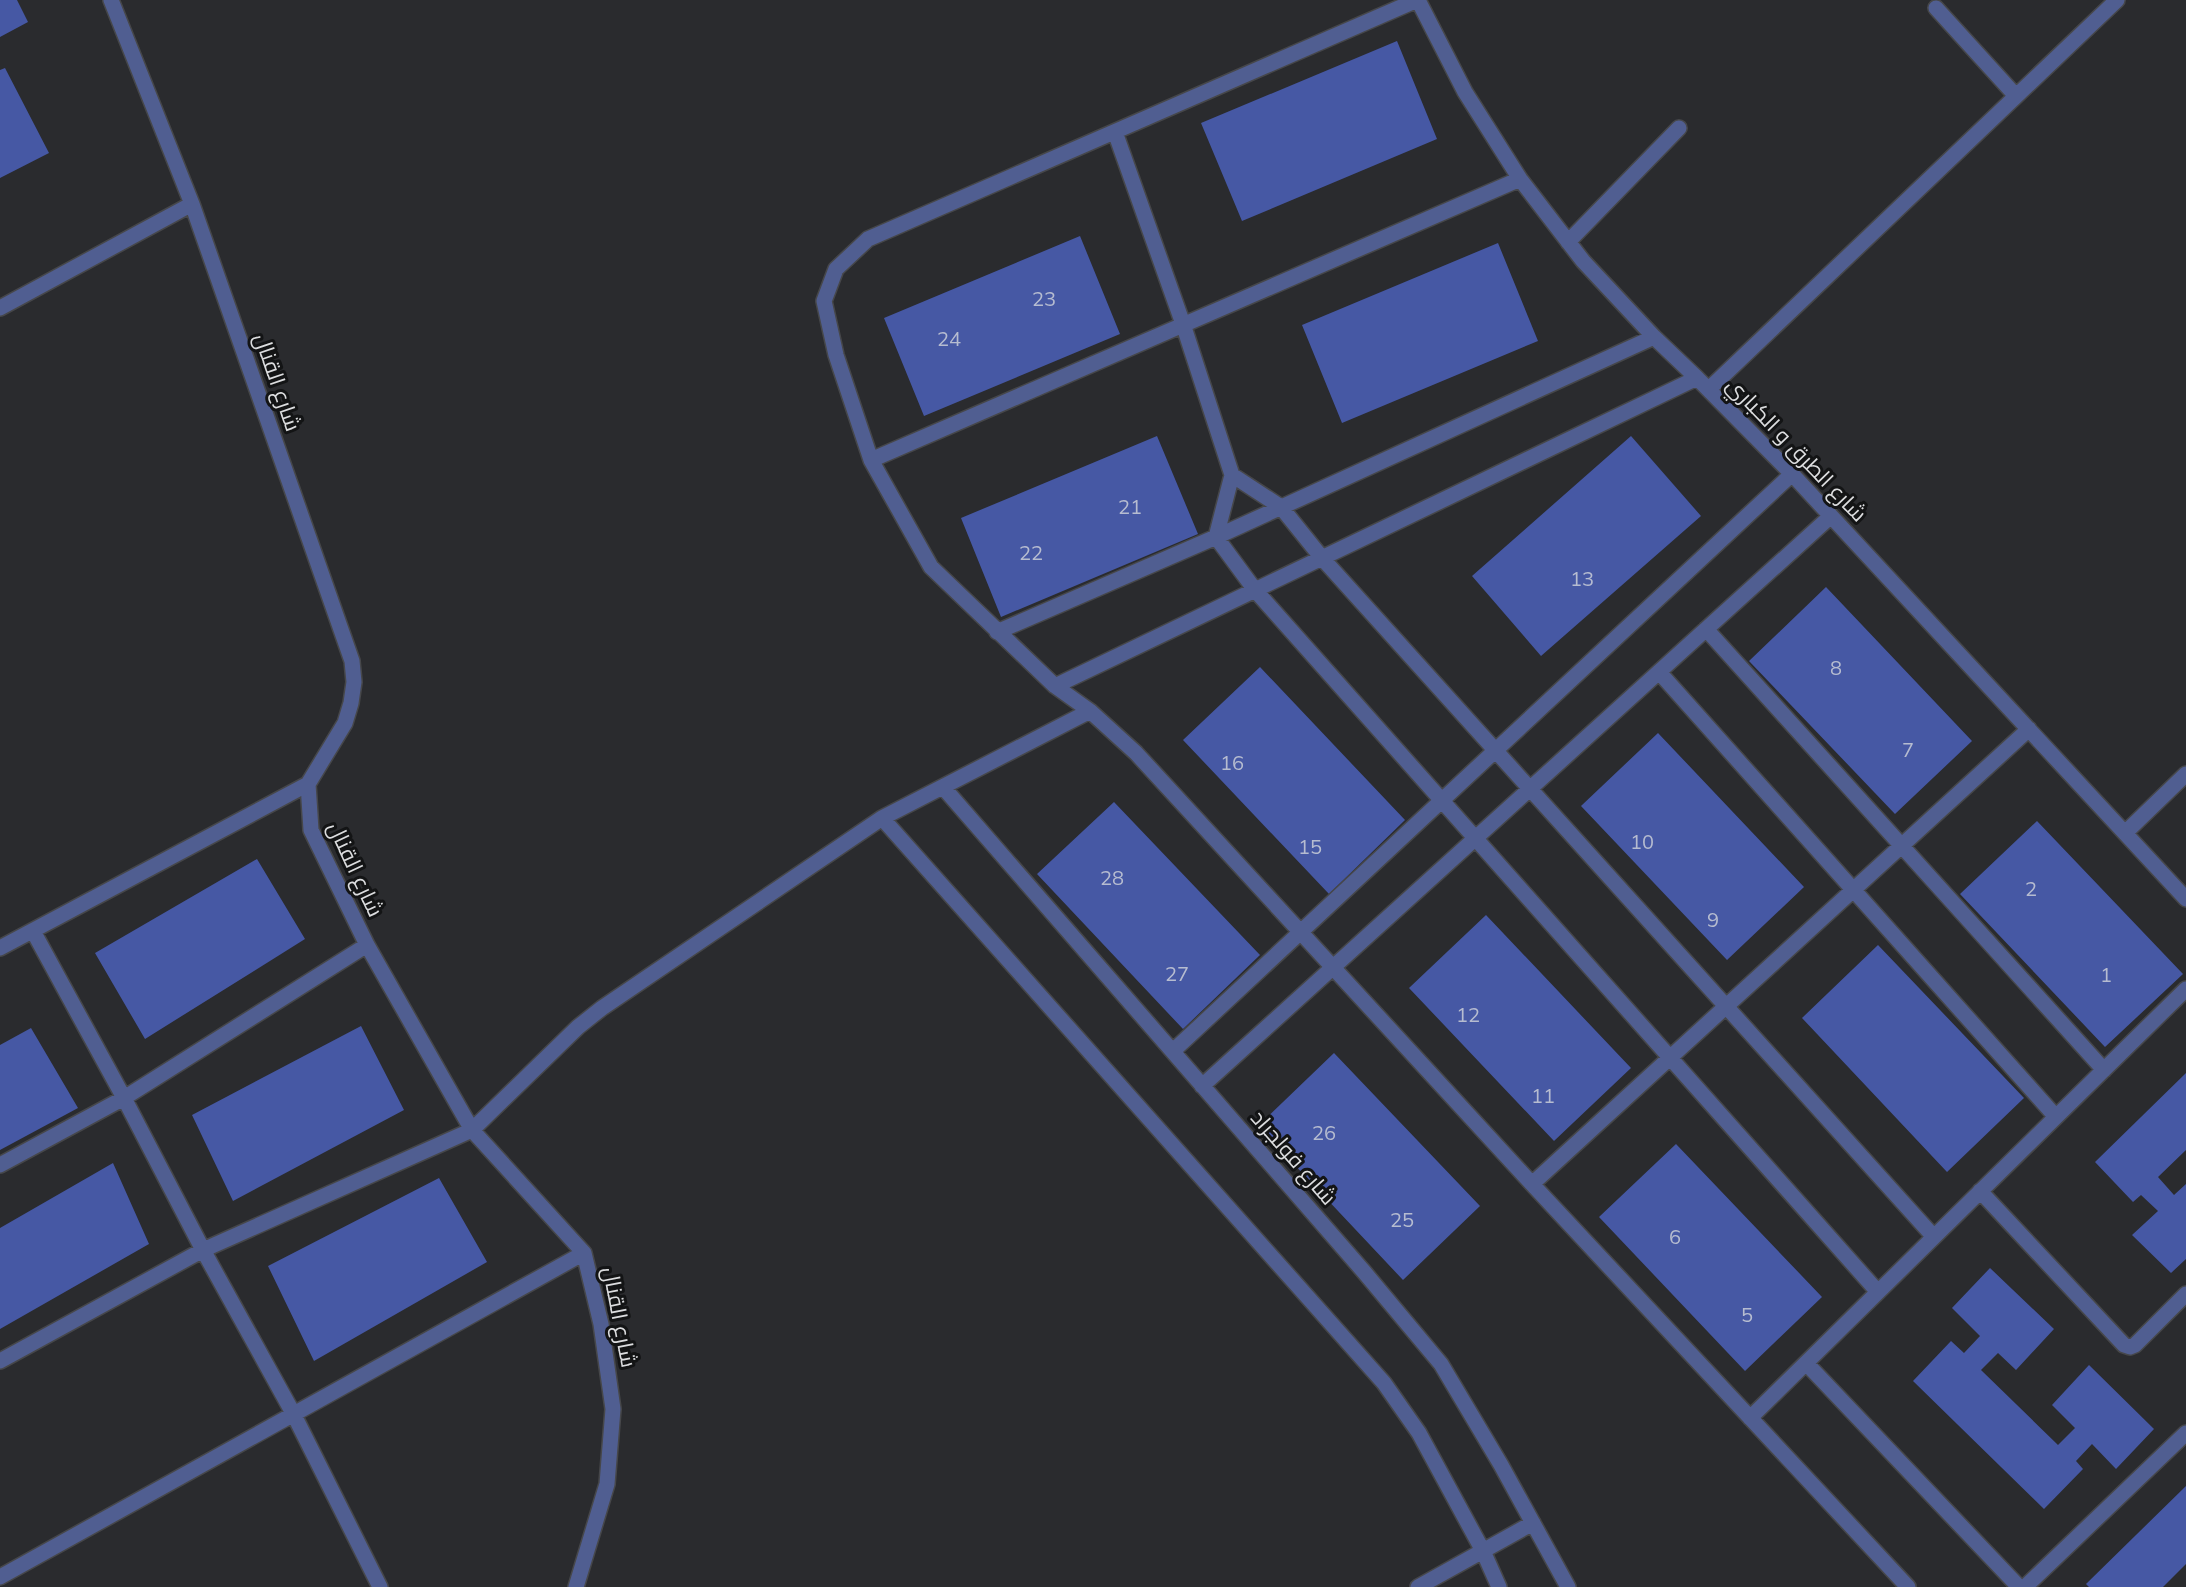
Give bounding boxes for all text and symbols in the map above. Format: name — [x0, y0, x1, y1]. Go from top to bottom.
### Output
house number: 23 — [1032, 286, 1056, 311]
house number: 24 — [937, 326, 961, 351]
street label: شارع القنال — [247, 329, 308, 435]
street label: شارع الطرق و الكباري — [1719, 371, 1873, 529]
house number: 21 — [1118, 494, 1142, 519]
house number: 22 — [1019, 540, 1043, 565]
house number: 13 — [1570, 566, 1594, 591]
house number: 8 — [1830, 655, 1842, 680]
house number: 7 — [1902, 737, 1914, 762]
house number: 16 — [1220, 750, 1244, 775]
street label: شارع القنال — [321, 817, 390, 922]
house number: 10 — [1630, 829, 1654, 854]
house number: 15 — [1298, 834, 1322, 859]
house number: 28 — [1100, 865, 1124, 890]
house number: 2 — [2025, 876, 2037, 901]
house number: 9 — [1707, 907, 1719, 932]
house number: 27 — [1165, 961, 1189, 986]
house number: 1 — [2100, 962, 2112, 987]
house number: 12 — [1456, 1002, 1480, 1027]
house number: 11 — [1531, 1083, 1555, 1108]
street label: شارع فولجراد — [1244, 1104, 1343, 1211]
house number: 26 — [1312, 1120, 1336, 1145]
house number: 25 — [1390, 1207, 1414, 1232]
house number: 6 — [1669, 1224, 1681, 1249]
street label: شارع القنال — [596, 1264, 643, 1370]
house number: 5 — [1741, 1302, 1753, 1327]

